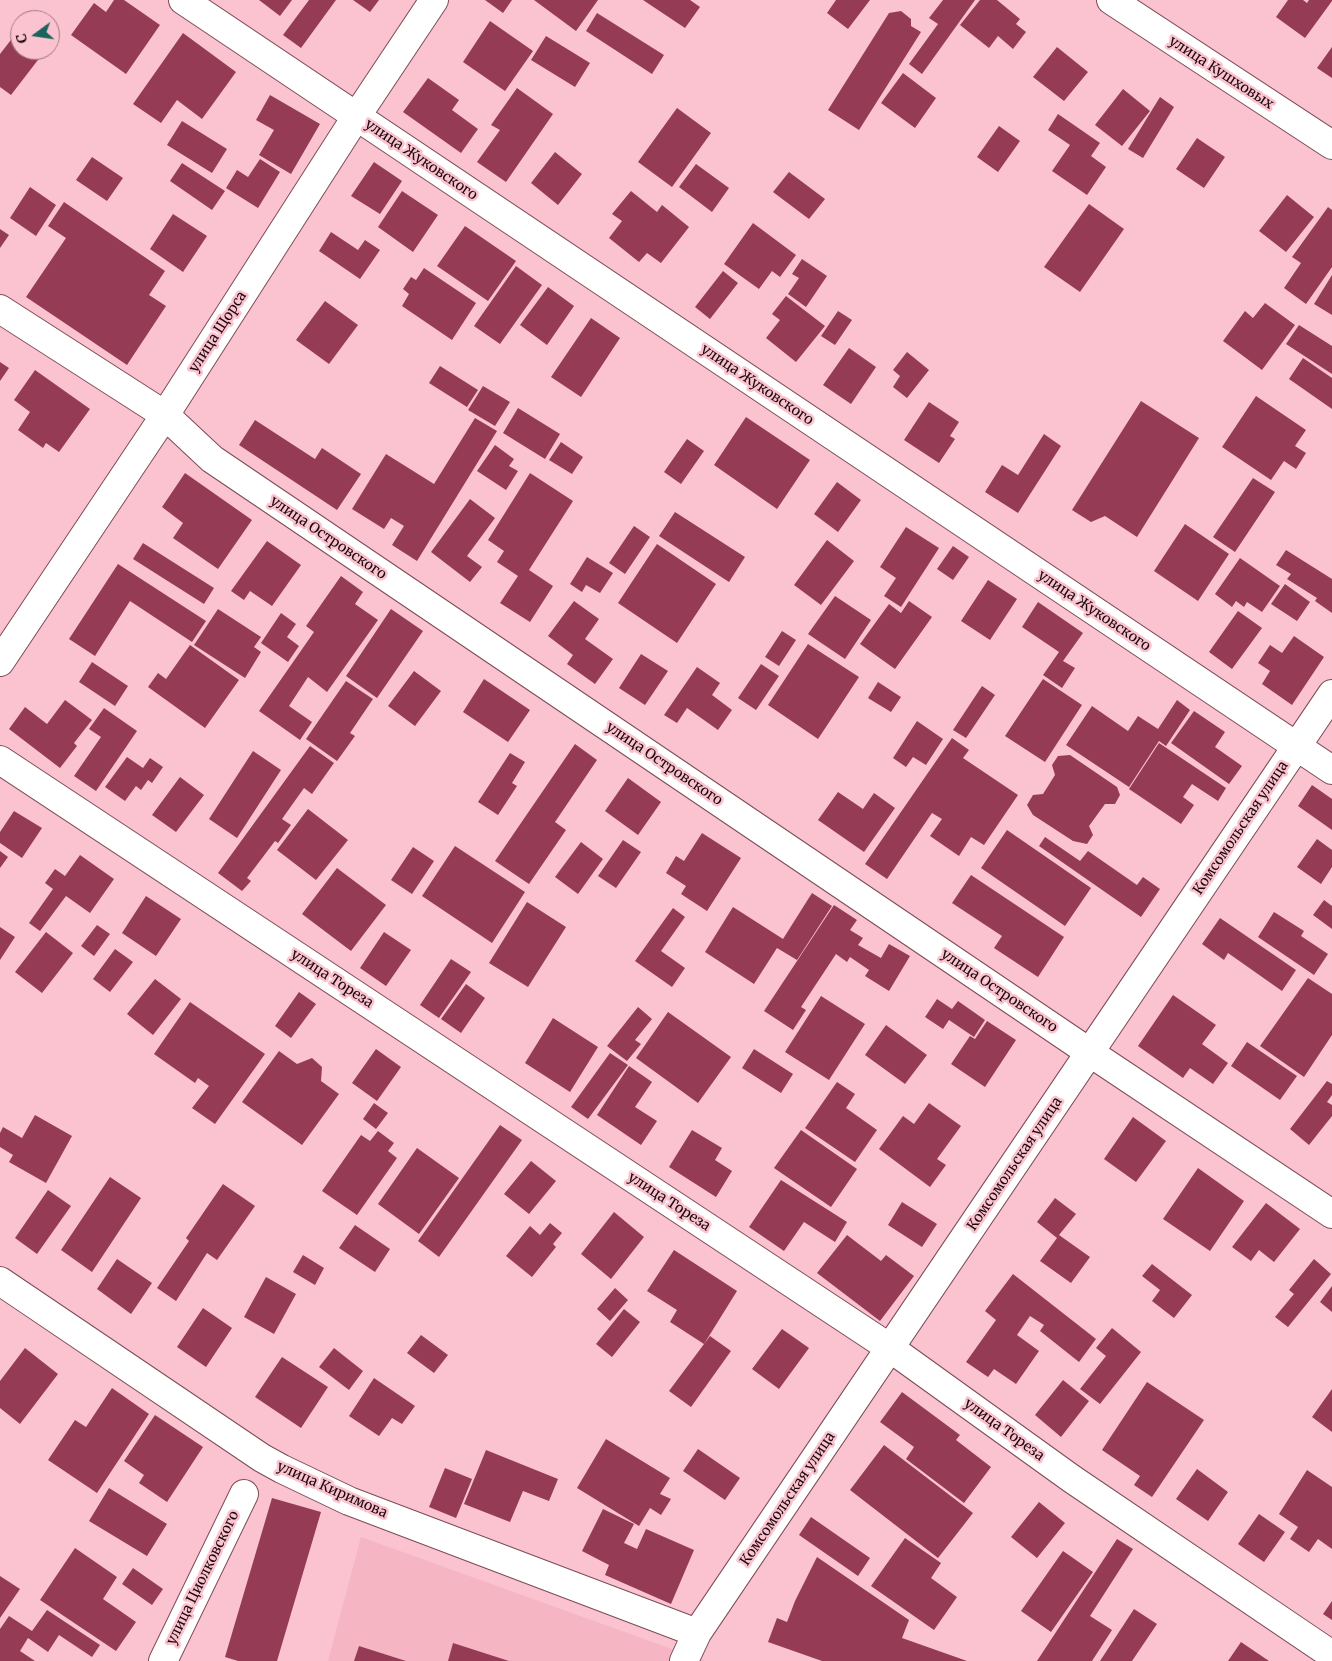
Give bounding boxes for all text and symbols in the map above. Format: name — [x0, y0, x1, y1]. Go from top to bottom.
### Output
north arrow — [10, 10, 60, 60]
text: С — [12, 32, 31, 45]
street label: улица Кушховых — [1165, 33, 1277, 113]
street label: улица Жуковского — [362, 116, 480, 204]
street label: улица Щорса — [186, 288, 250, 376]
street label: улица Жуковского — [698, 341, 816, 429]
street label: улица Островского — [267, 493, 389, 583]
street label: улица Жуковского — [1035, 567, 1153, 655]
street label: улица Островского — [603, 719, 725, 809]
street label: Комсомольская улица — [1190, 758, 1292, 898]
street label: улица Тореза — [288, 946, 376, 1012]
street label: улица Островского — [938, 946, 1060, 1036]
street label: Комсомольская улица — [964, 1094, 1066, 1234]
street label: улица Тореза — [625, 1169, 713, 1235]
street label: улица Тореза — [961, 1395, 1047, 1465]
street label: Комсомольская улица — [737, 1429, 839, 1569]
street label: улица Киримова — [274, 1458, 390, 1522]
street label: улица Циолковского — [163, 1508, 243, 1648]

